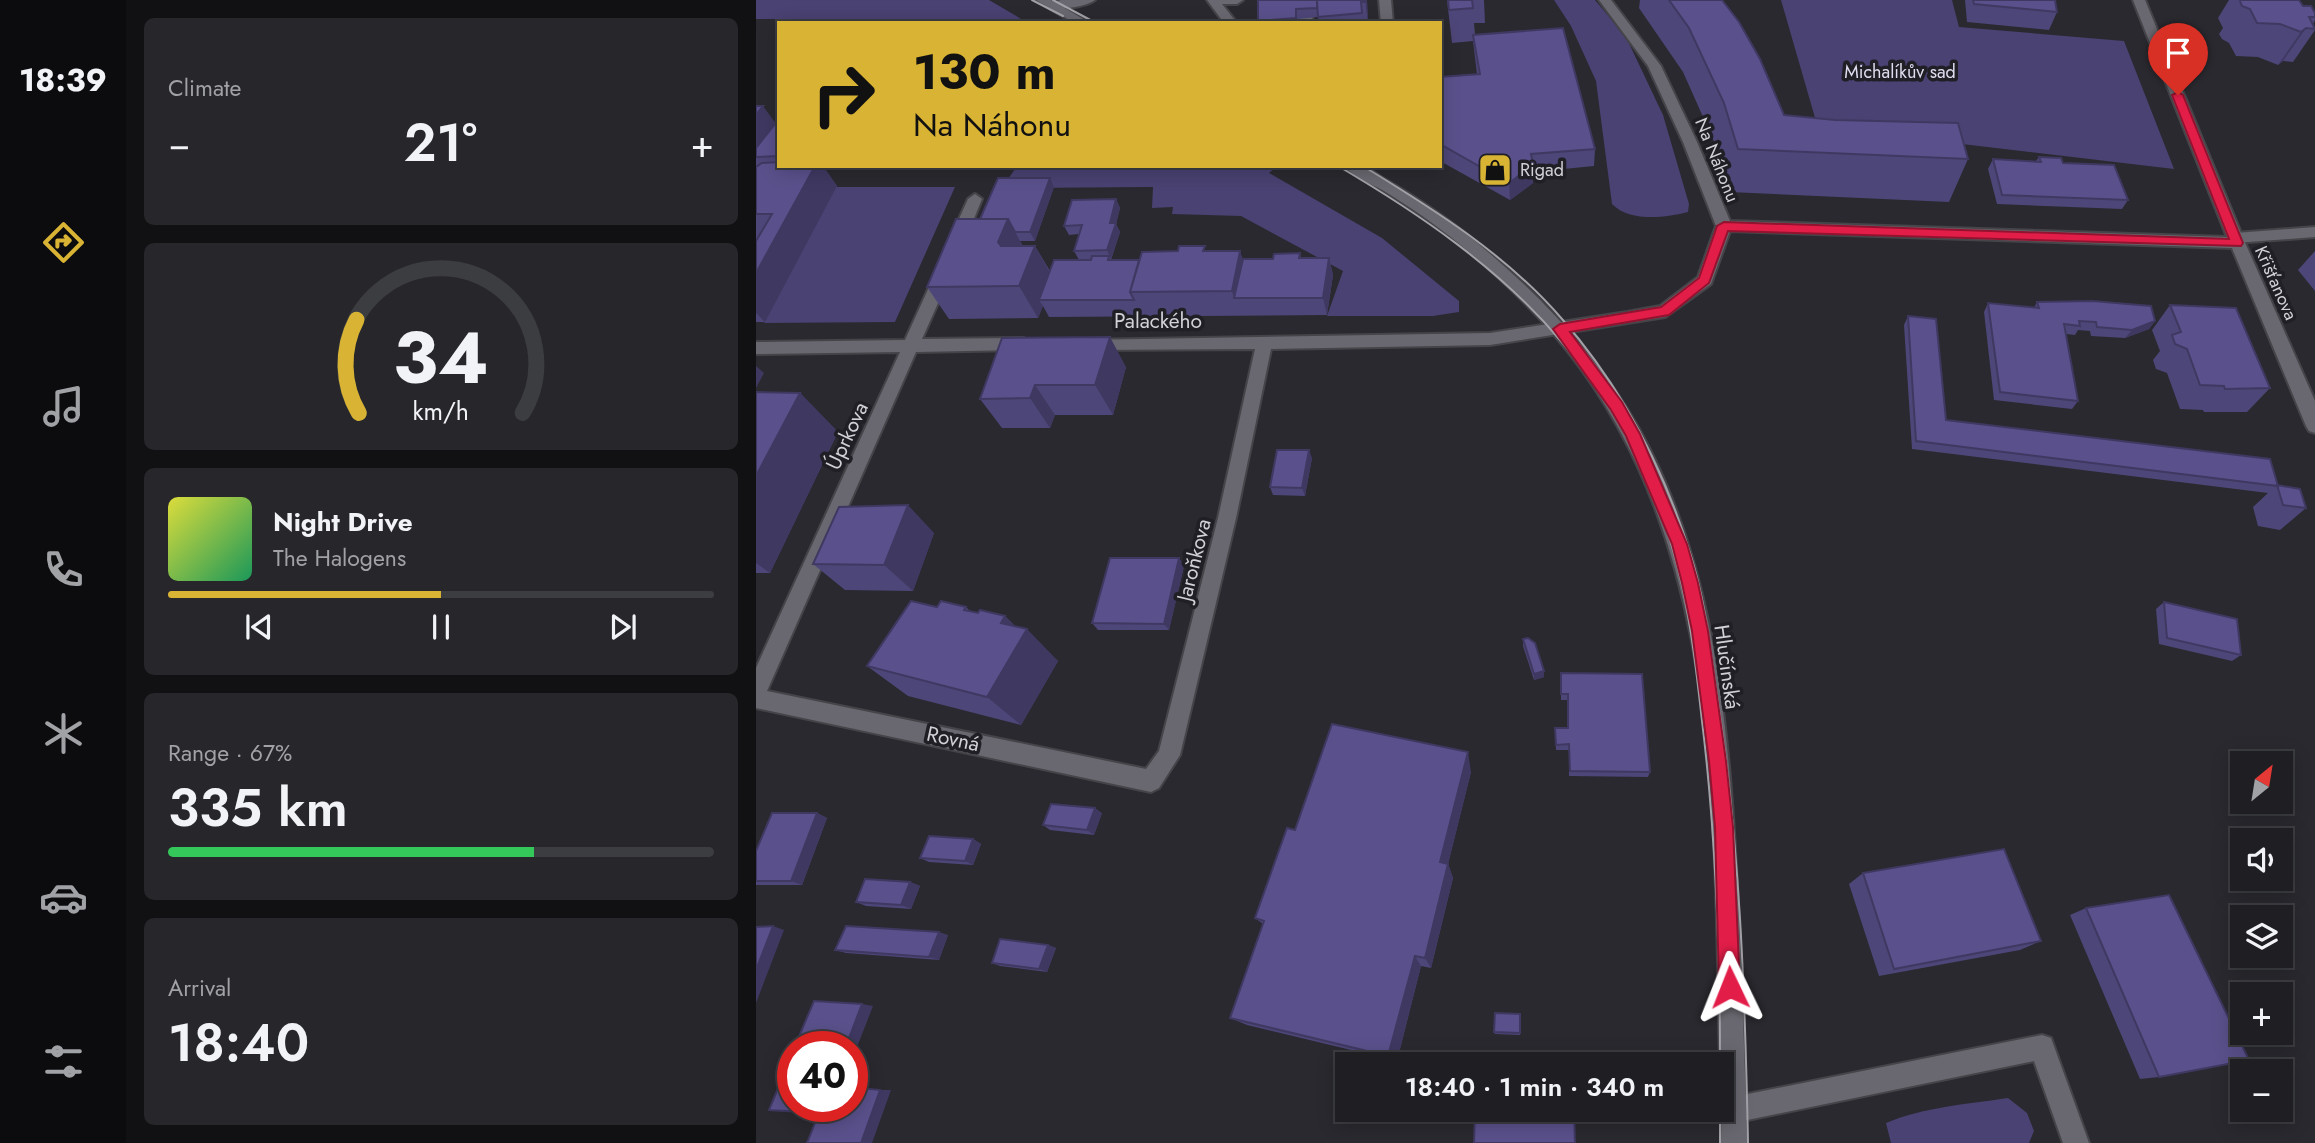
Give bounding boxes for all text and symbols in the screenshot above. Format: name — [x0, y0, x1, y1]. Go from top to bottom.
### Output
pin — [2148, 23, 2208, 95]
icon: arrive — [2159, 34, 2197, 72]
text: 130 m — [913, 37, 1056, 107]
icon: right — [798, 49, 889, 140]
text: 18:39 — [19, 57, 107, 103]
park label: Michalíkův sad — [1844, 59, 1956, 85]
text: Climate — [168, 71, 241, 105]
text: Na Náhonu — [913, 102, 1071, 148]
text: 21° — [404, 105, 477, 181]
street label: Na Náhonu — [1688, 114, 1746, 206]
text: − — [168, 116, 190, 171]
text: + — [691, 116, 714, 171]
shop icon: Rigad — [1476, 151, 1514, 189]
place label: Rigad — [1520, 157, 1564, 183]
icon: directions — [39, 218, 88, 267]
street label: Křišťanova — [2248, 242, 2304, 324]
text: 34 — [393, 305, 489, 410]
street label: Palackého — [1114, 306, 1202, 336]
icon: music — [39, 382, 88, 431]
text: km/h — [413, 392, 469, 428]
street label: Úprkova — [818, 397, 876, 475]
text: Night Drive — [273, 503, 413, 541]
street label: Jaroňkova — [1169, 516, 1219, 607]
text: The Halogens — [273, 541, 406, 575]
icon: phone — [39, 545, 88, 594]
icon: previous — [240, 608, 278, 646]
icon: pause — [422, 608, 460, 646]
icon: next — [604, 608, 642, 646]
street label: Hlučínská — [1706, 623, 1748, 711]
icon: climate — [39, 709, 88, 758]
street label: Rovná — [924, 719, 982, 759]
text: Range · 67% — [168, 736, 292, 770]
north arrow — [2230, 751, 2292, 814]
map controls — [2230, 751, 2293, 1122]
text: 335 km — [168, 770, 348, 846]
button: sound — [2230, 828, 2293, 891]
icon: car — [39, 873, 88, 922]
button: layers — [2230, 905, 2293, 968]
position arrow — [1693, 950, 1767, 1024]
text: Arrival — [168, 971, 231, 1005]
button: + — [2230, 982, 2293, 1045]
text: 18:40 — [168, 1005, 309, 1081]
speed limit sign: 40 — [777, 1031, 868, 1122]
icon: filters — [39, 1037, 88, 1086]
button: − — [2230, 1059, 2293, 1122]
text: 18:40 · 1 min · 340 m — [1405, 1068, 1664, 1106]

